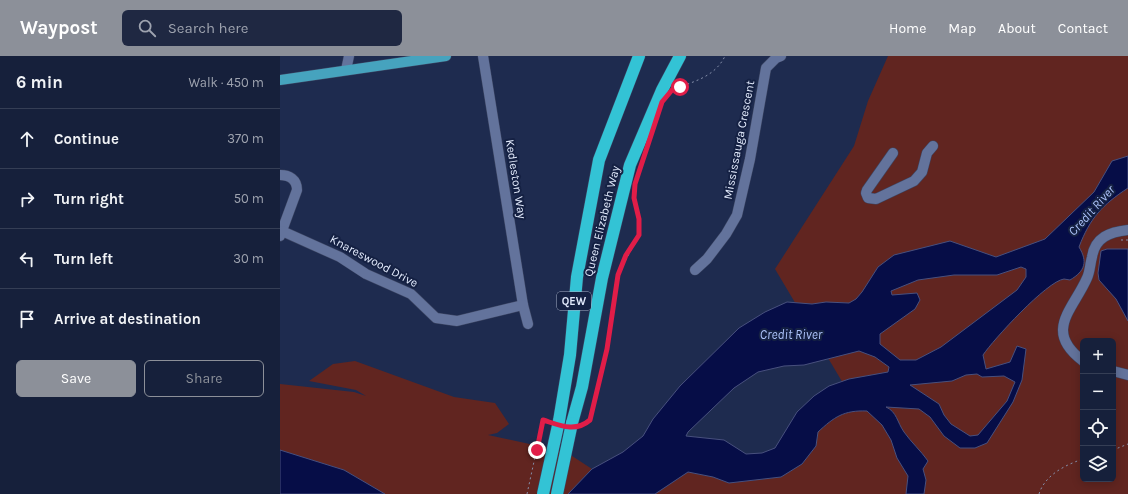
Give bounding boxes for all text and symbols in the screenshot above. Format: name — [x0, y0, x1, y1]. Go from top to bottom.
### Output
search box — [122, 10, 402, 46]
text: Waypost — [20, 17, 98, 39]
icon: search — [136, 17, 158, 39]
text: Search here — [168, 19, 248, 37]
text: Home — [889, 20, 926, 37]
text: Map — [948, 20, 976, 37]
text: About — [998, 20, 1036, 37]
text: Contact — [1058, 20, 1108, 37]
text: 6 min — [16, 72, 63, 92]
text: Walk · 450 m — [189, 75, 264, 90]
route start — [671, 78, 689, 96]
street label: Mississauga Crescent — [721, 79, 757, 201]
icon: ahead — [16, 128, 38, 150]
text: Continue — [54, 130, 119, 148]
text: 370 m — [227, 131, 264, 146]
street label: Kedleston Way — [503, 138, 529, 220]
street label: Queen Elizabeth Way — [581, 164, 623, 278]
water label: Credit River — [1065, 182, 1118, 239]
icon: right — [16, 188, 38, 210]
text: Turn right — [54, 190, 124, 208]
text: 50 m — [234, 191, 264, 206]
street label: Knareswood Drive — [328, 232, 420, 290]
icon: left — [16, 248, 38, 270]
text: Turn left — [54, 250, 113, 268]
text: 30 m — [233, 251, 264, 266]
road number: QEW — [557, 292, 591, 310]
icon: arrive — [16, 308, 38, 330]
text: Arrive at destination — [54, 310, 201, 328]
water label: Credit River — [760, 327, 823, 342]
map controls — [1080, 338, 1116, 482]
button: + — [1080, 338, 1116, 374]
button: Save — [16, 360, 136, 397]
button: Share — [144, 360, 264, 397]
button: − — [1080, 374, 1116, 410]
button: locate — [1080, 410, 1116, 446]
route end — [528, 441, 546, 459]
button: layers — [1080, 446, 1116, 482]

